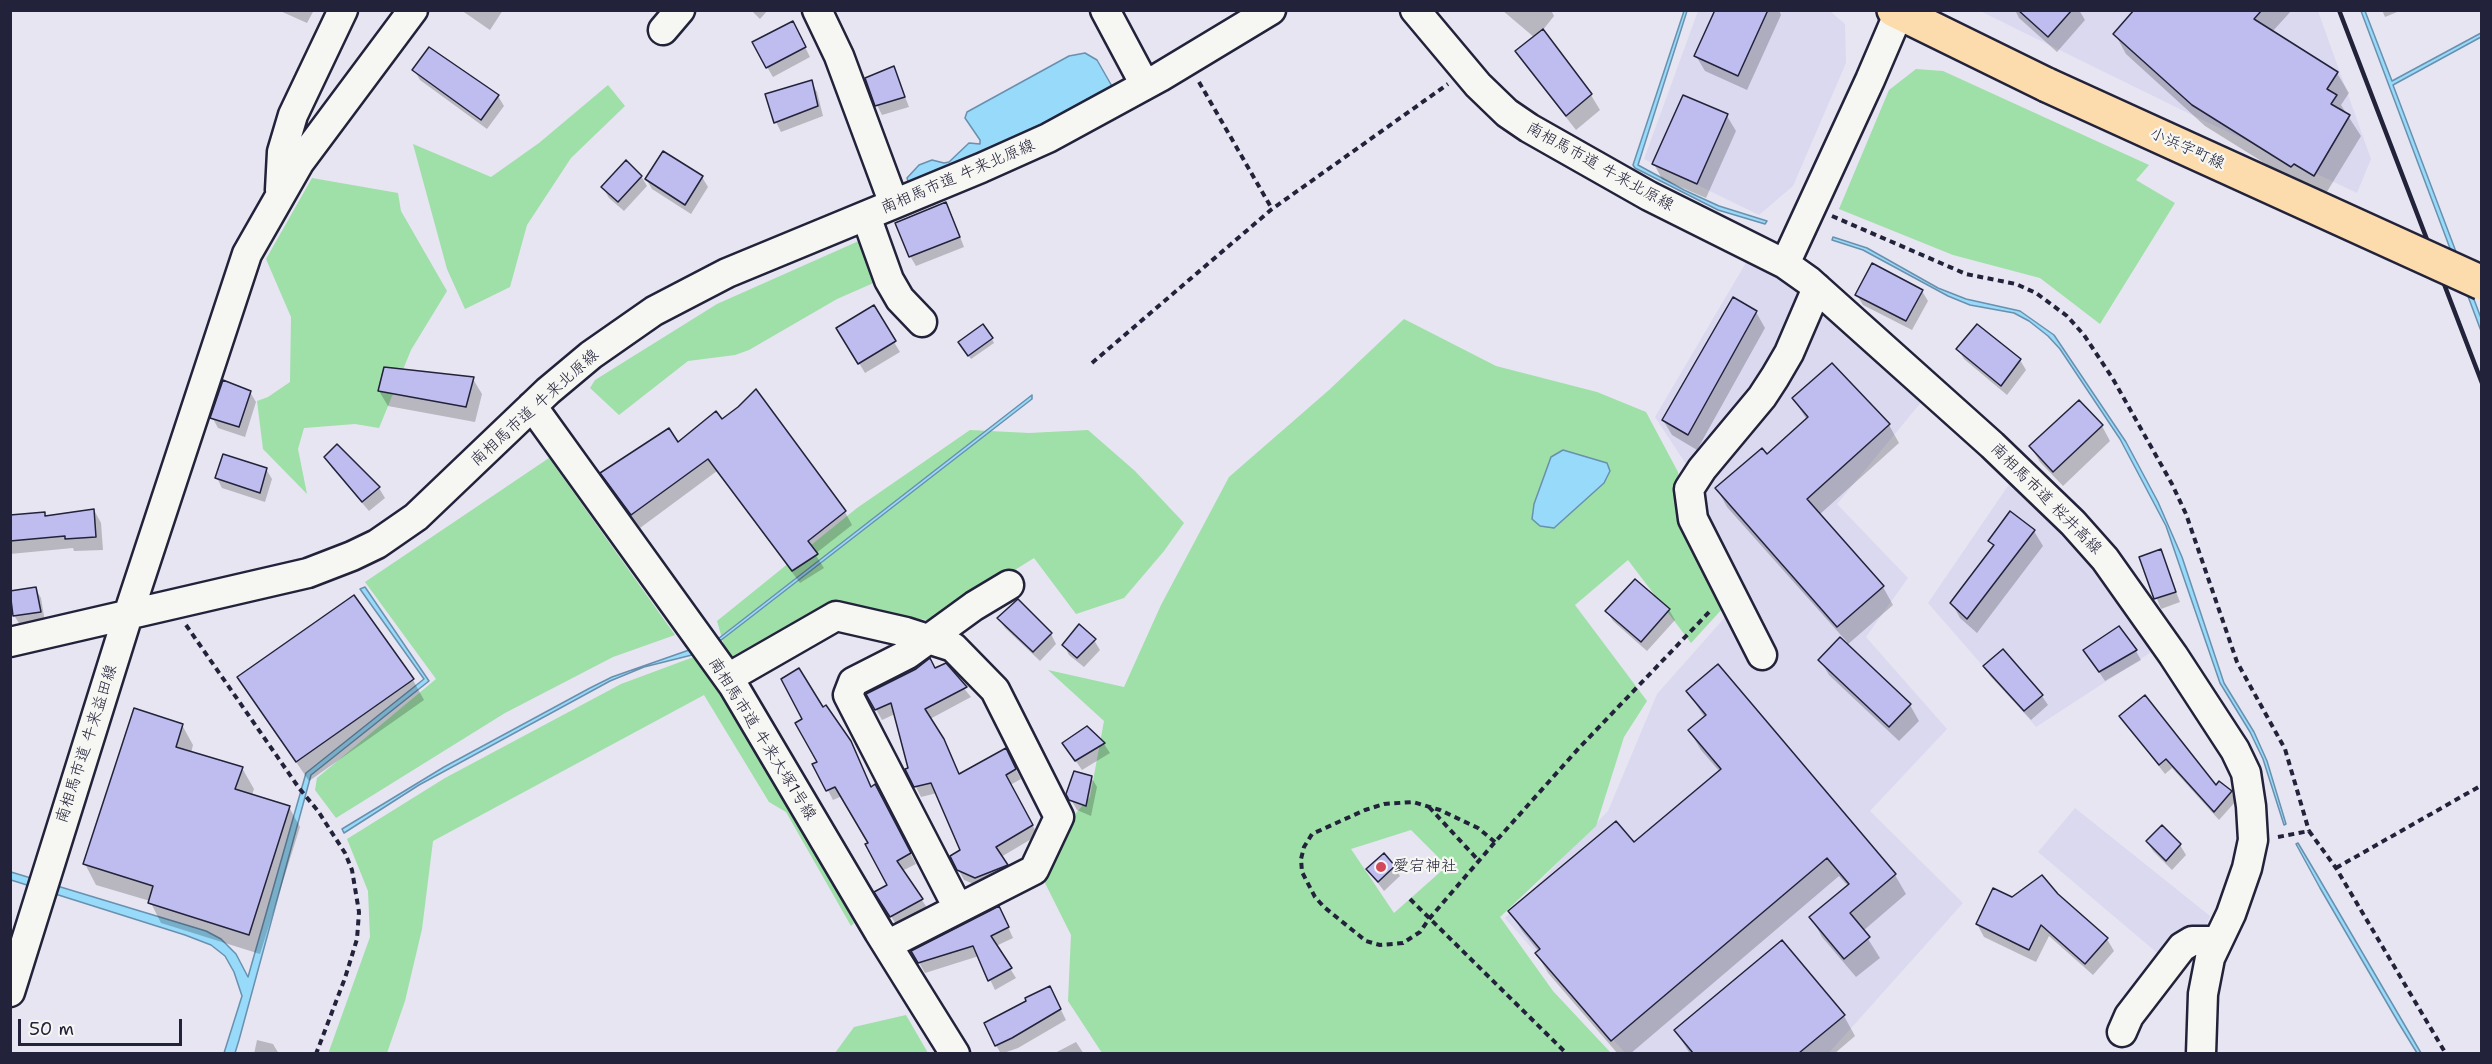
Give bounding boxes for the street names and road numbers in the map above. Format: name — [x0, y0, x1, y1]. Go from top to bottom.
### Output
street label: 南相馬市道 牛来北原線 — [1523, 118, 1677, 216]
street label: 小浜字町線 — [2147, 124, 2227, 174]
street label: 南相馬市道 牛来北原線 — [878, 136, 1038, 218]
street label: 南相馬市道 牛来北原線 — [467, 346, 603, 470]
street label: 南相馬市道 桜井高線 — [1986, 439, 2106, 559]
street label: 南相馬市道 牛来大塚1号線 — [704, 654, 820, 824]
street label: 南相馬市道 牛来益田線 — [52, 662, 122, 826]

